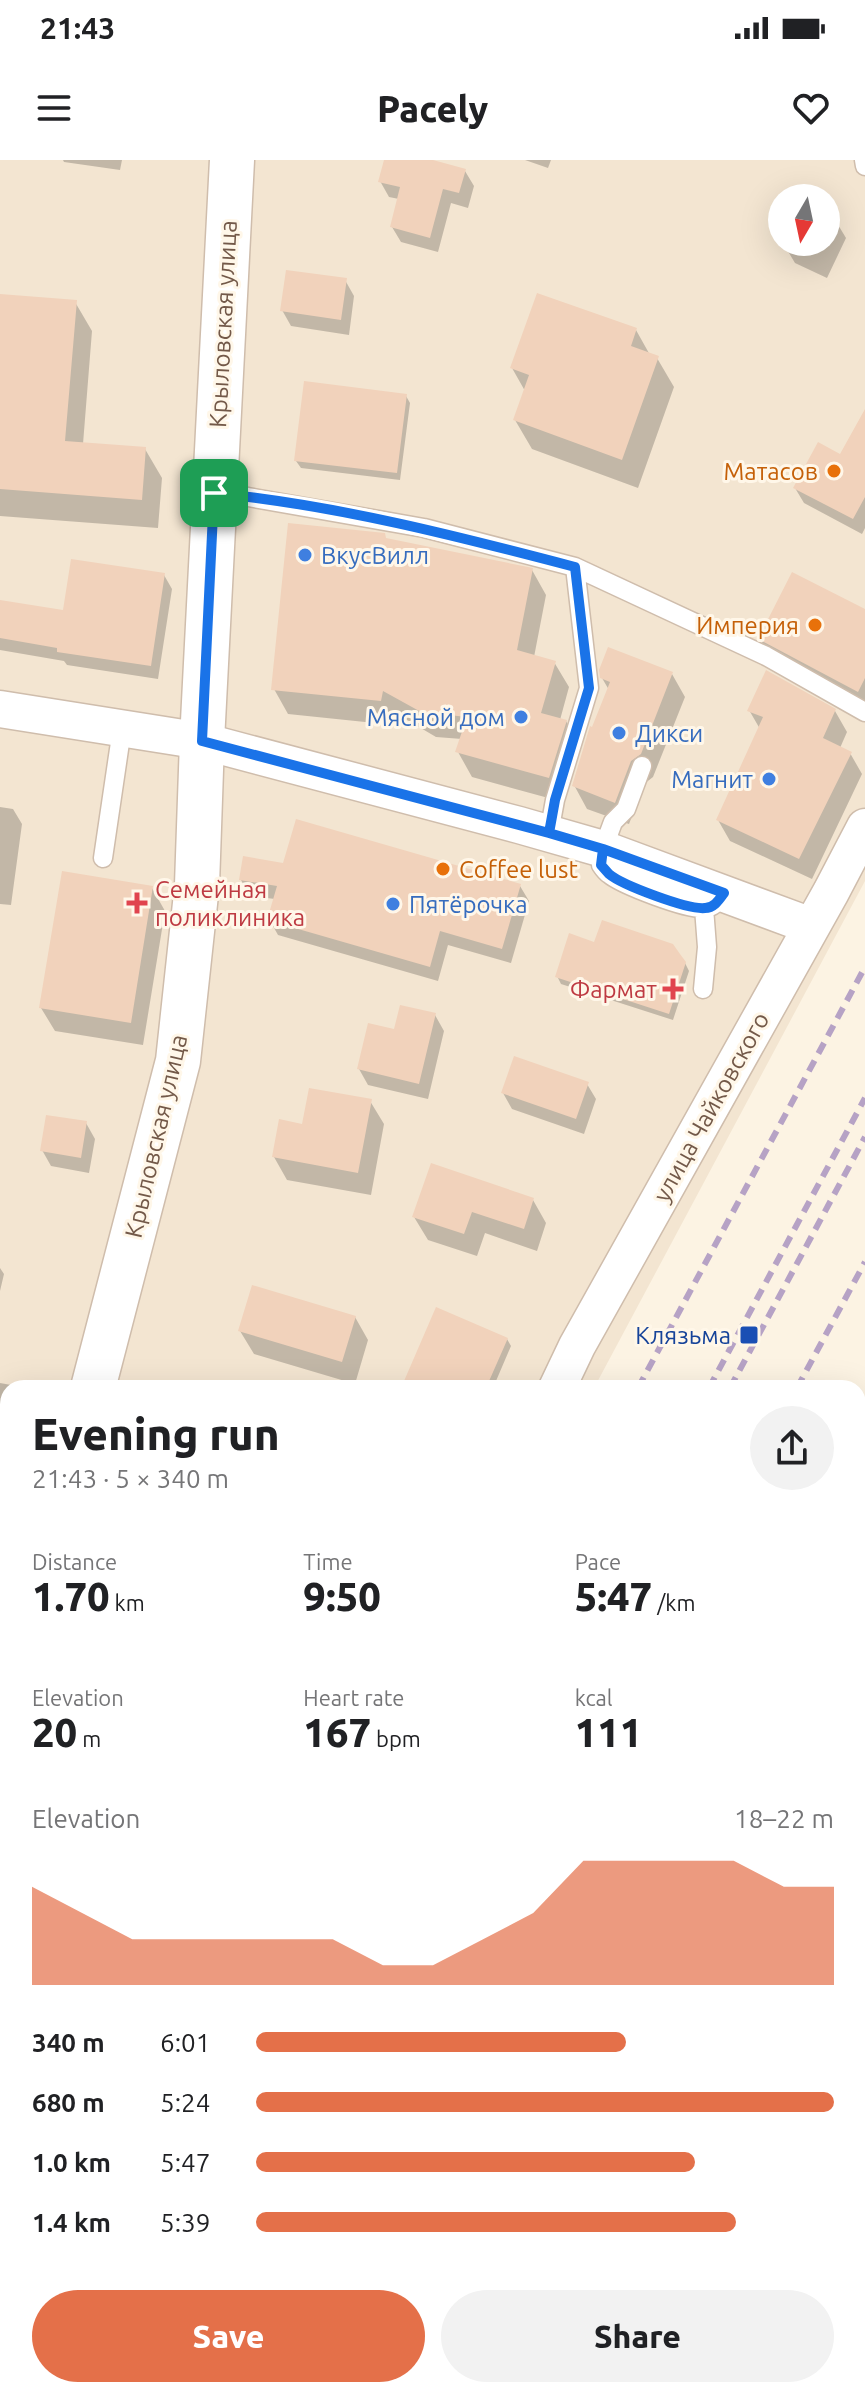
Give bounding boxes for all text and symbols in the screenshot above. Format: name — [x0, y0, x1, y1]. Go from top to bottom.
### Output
text: 21:43 — [40, 11, 115, 45]
icon: menu — [32, 86, 76, 130]
icon: heart — [789, 86, 833, 130]
text: Pacely — [377, 88, 488, 129]
north arrow — [768, 184, 840, 256]
map controls — [768, 184, 840, 256]
street label: Крыловская улица — [204, 220, 242, 428]
place label: Матасов — [723, 458, 818, 485]
pin — [180, 459, 248, 527]
marker: Матасов — [825, 462, 843, 480]
icon: arrive — [192, 471, 236, 515]
place label: ВкусВилл — [321, 542, 429, 569]
marker: ВкусВилл — [296, 546, 314, 564]
place label: Империя — [696, 612, 799, 639]
marker: Империя — [806, 616, 824, 634]
place label: Мясной дом — [367, 704, 505, 731]
marker: Мясной дом — [512, 708, 530, 726]
place label: Дикси — [635, 720, 703, 747]
marker: Дикси — [610, 724, 628, 742]
place label: Магнит — [671, 766, 753, 793]
marker: Магнит — [760, 770, 778, 788]
place label: Coffee lust — [459, 856, 578, 883]
marker: Coffee lust — [434, 860, 452, 878]
place label: Семейная поликлиника — [155, 876, 305, 931]
place label: Пятёрочка — [409, 891, 528, 918]
marker: Семейная поликлиника — [126, 892, 148, 914]
marker: Пятёрочка — [384, 895, 402, 913]
place label: Фармат — [570, 976, 657, 1003]
marker: Фармат — [664, 980, 682, 998]
street label: улица Чайковского — [648, 1008, 774, 1206]
street label: Крыловская улица — [119, 1032, 193, 1240]
place label: Клязьма — [635, 1322, 731, 1349]
marker: Клязьма — [738, 1324, 760, 1346]
button: share — [750, 1406, 834, 1490]
text: Evening run — [32, 1409, 280, 1458]
text: 21:43 · 5 × 340 m — [32, 1464, 229, 1493]
text: Distance — [32, 1549, 117, 1574]
text: Time — [303, 1549, 353, 1574]
text: Pace — [575, 1549, 621, 1574]
text: 1.70 — [32, 1574, 110, 1619]
text: 9:50 — [303, 1574, 381, 1619]
text: 5:47 — [575, 1574, 652, 1619]
text: km — [110, 1590, 145, 1615]
text: /km — [652, 1590, 695, 1615]
text: Elevation — [32, 1685, 124, 1710]
text: Heart rate — [303, 1685, 405, 1710]
text: kcal — [575, 1685, 613, 1710]
text: 20 — [32, 1710, 77, 1755]
text: 167 — [303, 1710, 371, 1755]
text: 111 — [575, 1710, 642, 1755]
text: m — [77, 1726, 101, 1751]
text: bpm — [371, 1726, 421, 1751]
text: Elevation — [32, 1804, 140, 1833]
text: 18–22 m — [734, 1804, 834, 1833]
text: 340 m — [32, 2028, 105, 2057]
text: 6:01 — [160, 2028, 210, 2057]
text: 680 m — [32, 2088, 105, 2117]
text: 5:24 — [160, 2088, 210, 2117]
text: 1.0 km — [32, 2148, 111, 2177]
text: 5:47 — [160, 2148, 210, 2177]
text: 1.4 km — [32, 2208, 111, 2237]
text: 5:39 — [160, 2208, 210, 2237]
button: Save — [32, 2290, 425, 2382]
button: Share — [441, 2290, 834, 2382]

